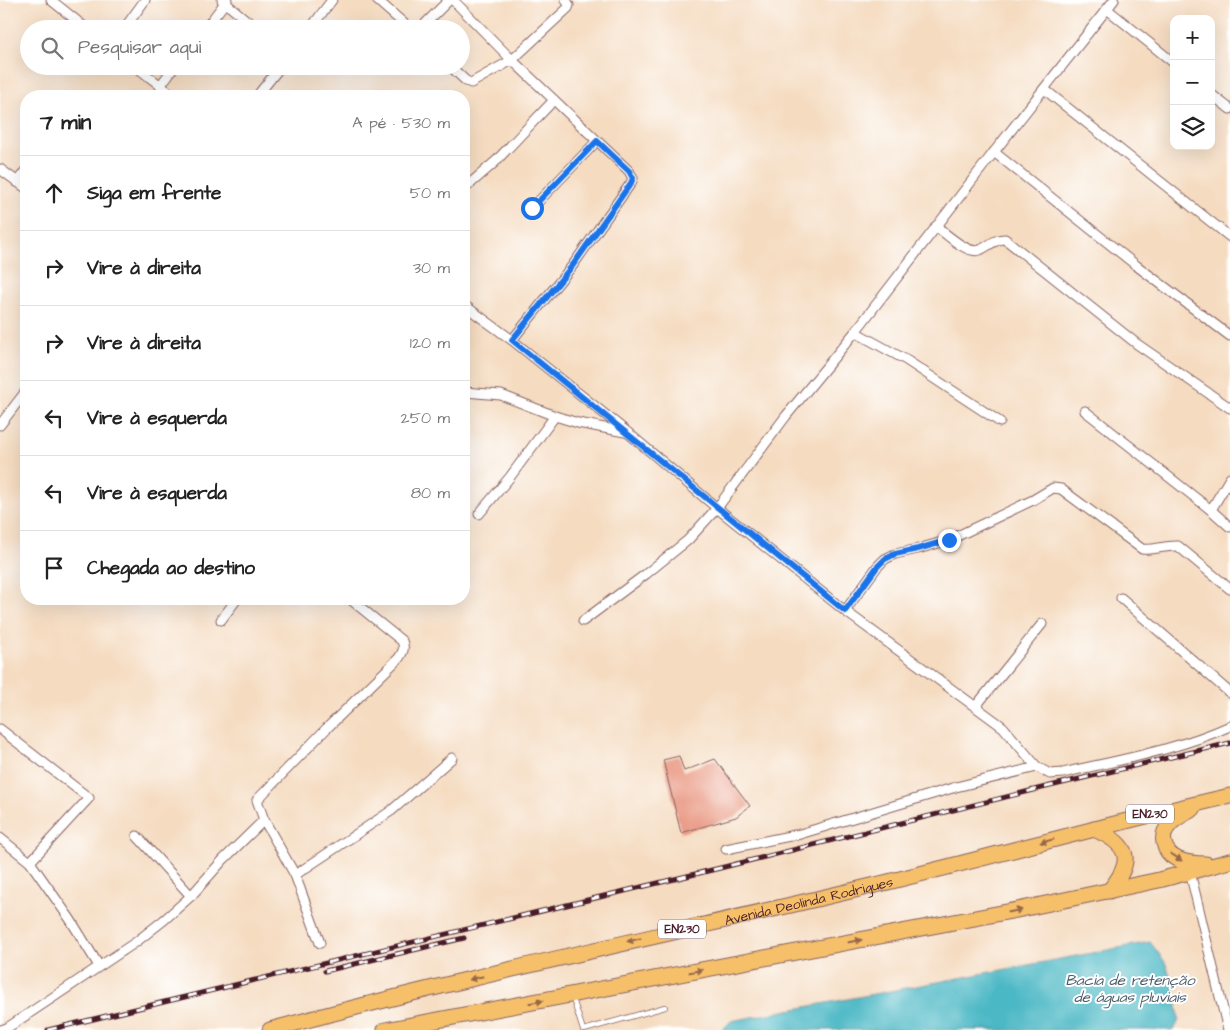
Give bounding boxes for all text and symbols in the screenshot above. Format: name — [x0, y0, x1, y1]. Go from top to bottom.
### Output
map controls — [1170, 15, 1215, 150]
button: + — [1170, 15, 1215, 60]
search box — [20, 20, 470, 75]
icon: search — [38, 34, 66, 62]
text: Pesquisar aqui — [78, 34, 201, 61]
button: − — [1170, 60, 1215, 105]
button: layers — [1170, 105, 1215, 150]
text: 7 min — [40, 108, 91, 137]
text: A pé · 530 m — [352, 112, 450, 134]
icon: ahead — [40, 179, 68, 207]
text: Siga em frente — [87, 180, 221, 207]
text: 50 m — [410, 182, 450, 204]
route start — [521, 197, 544, 220]
icon: right — [40, 254, 68, 282]
text: Vire à direita — [87, 255, 201, 282]
text: 30 m — [413, 257, 450, 279]
icon: right — [40, 329, 68, 357]
text: Vire à direita — [87, 330, 201, 357]
text: 120 m — [410, 332, 450, 354]
icon: left — [40, 404, 68, 432]
text: Vire à esquerda — [87, 405, 227, 432]
text: 250 m — [401, 407, 450, 429]
icon: left — [40, 479, 68, 507]
text: Vire à esquerda — [87, 480, 227, 507]
text: 80 m — [411, 482, 450, 504]
route end — [938, 529, 961, 552]
icon: arrive — [40, 554, 68, 582]
text: Chegada ao destino — [87, 555, 255, 582]
road number: EN230 — [1126, 804, 1174, 824]
one-way arrow — [1040, 837, 1055, 845]
one-way arrow — [1169, 852, 1182, 862]
street label: Avenida Deolinda Rodrigues — [723, 872, 895, 931]
one-way arrow — [1007, 906, 1023, 914]
road number: EN230 — [658, 920, 706, 939]
one-way arrow — [626, 936, 641, 944]
one-way arrow — [848, 936, 864, 944]
one-way arrow — [688, 967, 704, 975]
water label: Bacia de retenção de águas pluviais — [1065, 970, 1196, 1009]
one-way arrow — [468, 974, 483, 982]
one-way arrow — [528, 997, 544, 1005]

